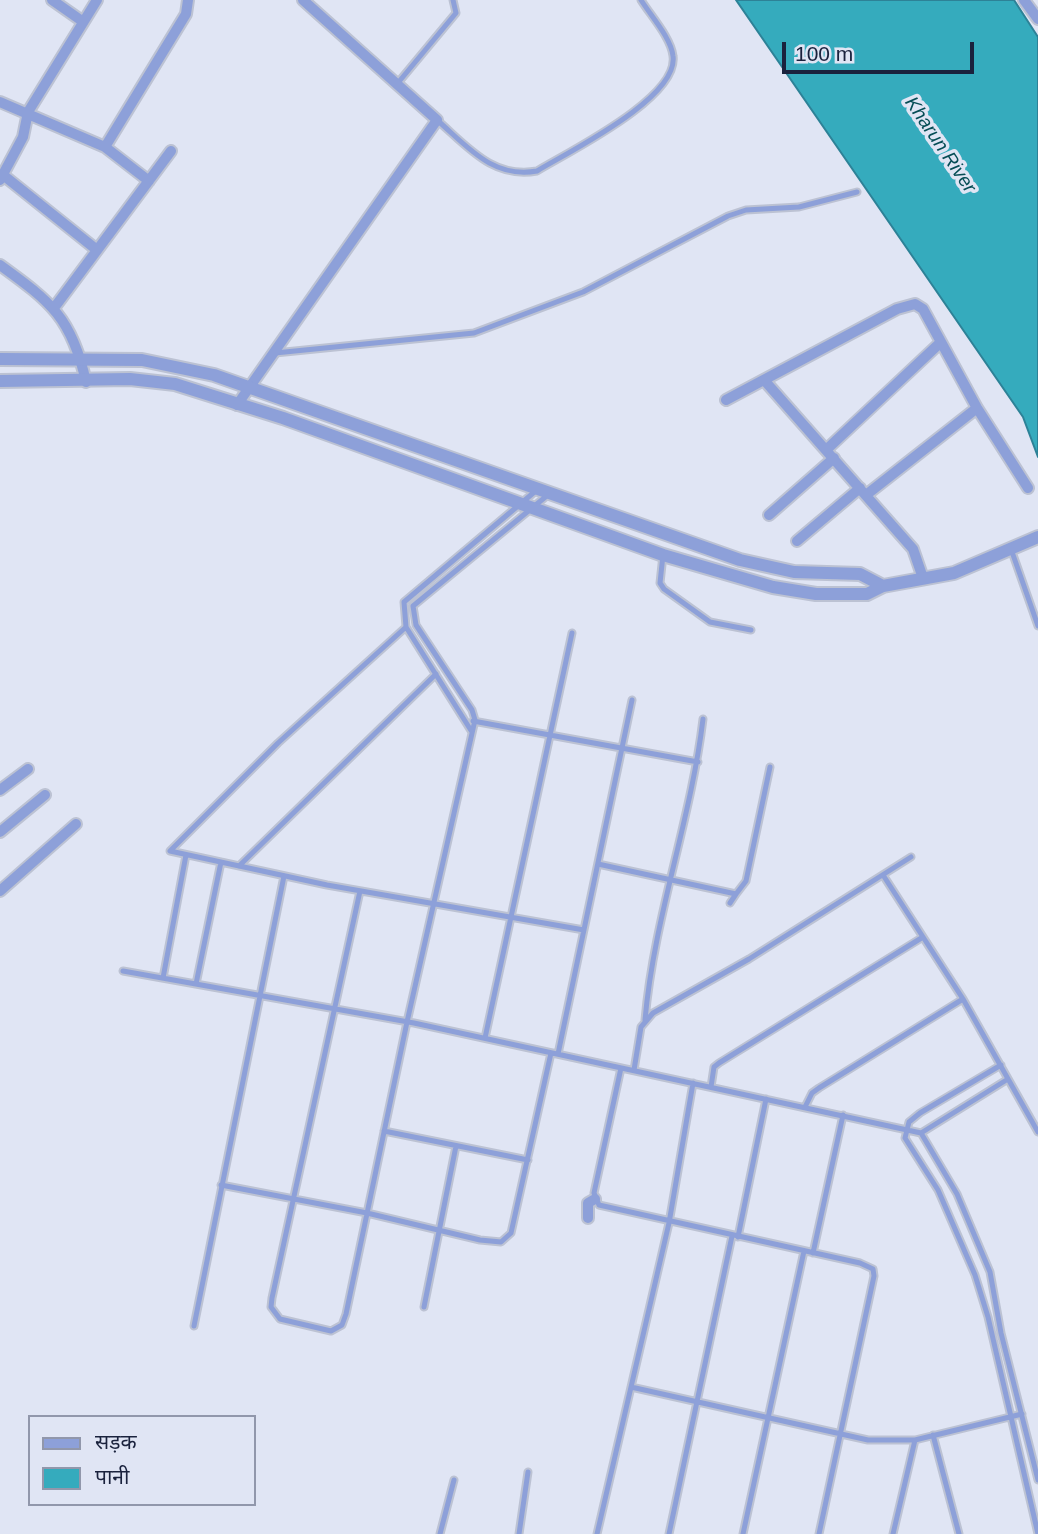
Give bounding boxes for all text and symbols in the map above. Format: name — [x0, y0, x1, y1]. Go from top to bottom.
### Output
scale bar — [786, 28, 978, 72]
text: 100 m — [795, 42, 853, 65]
water label: Kharun River — [900, 93, 980, 197]
legend — [28, 1415, 256, 1506]
text: सड़क — [95, 1430, 137, 1453]
text: पानी — [95, 1465, 129, 1488]

